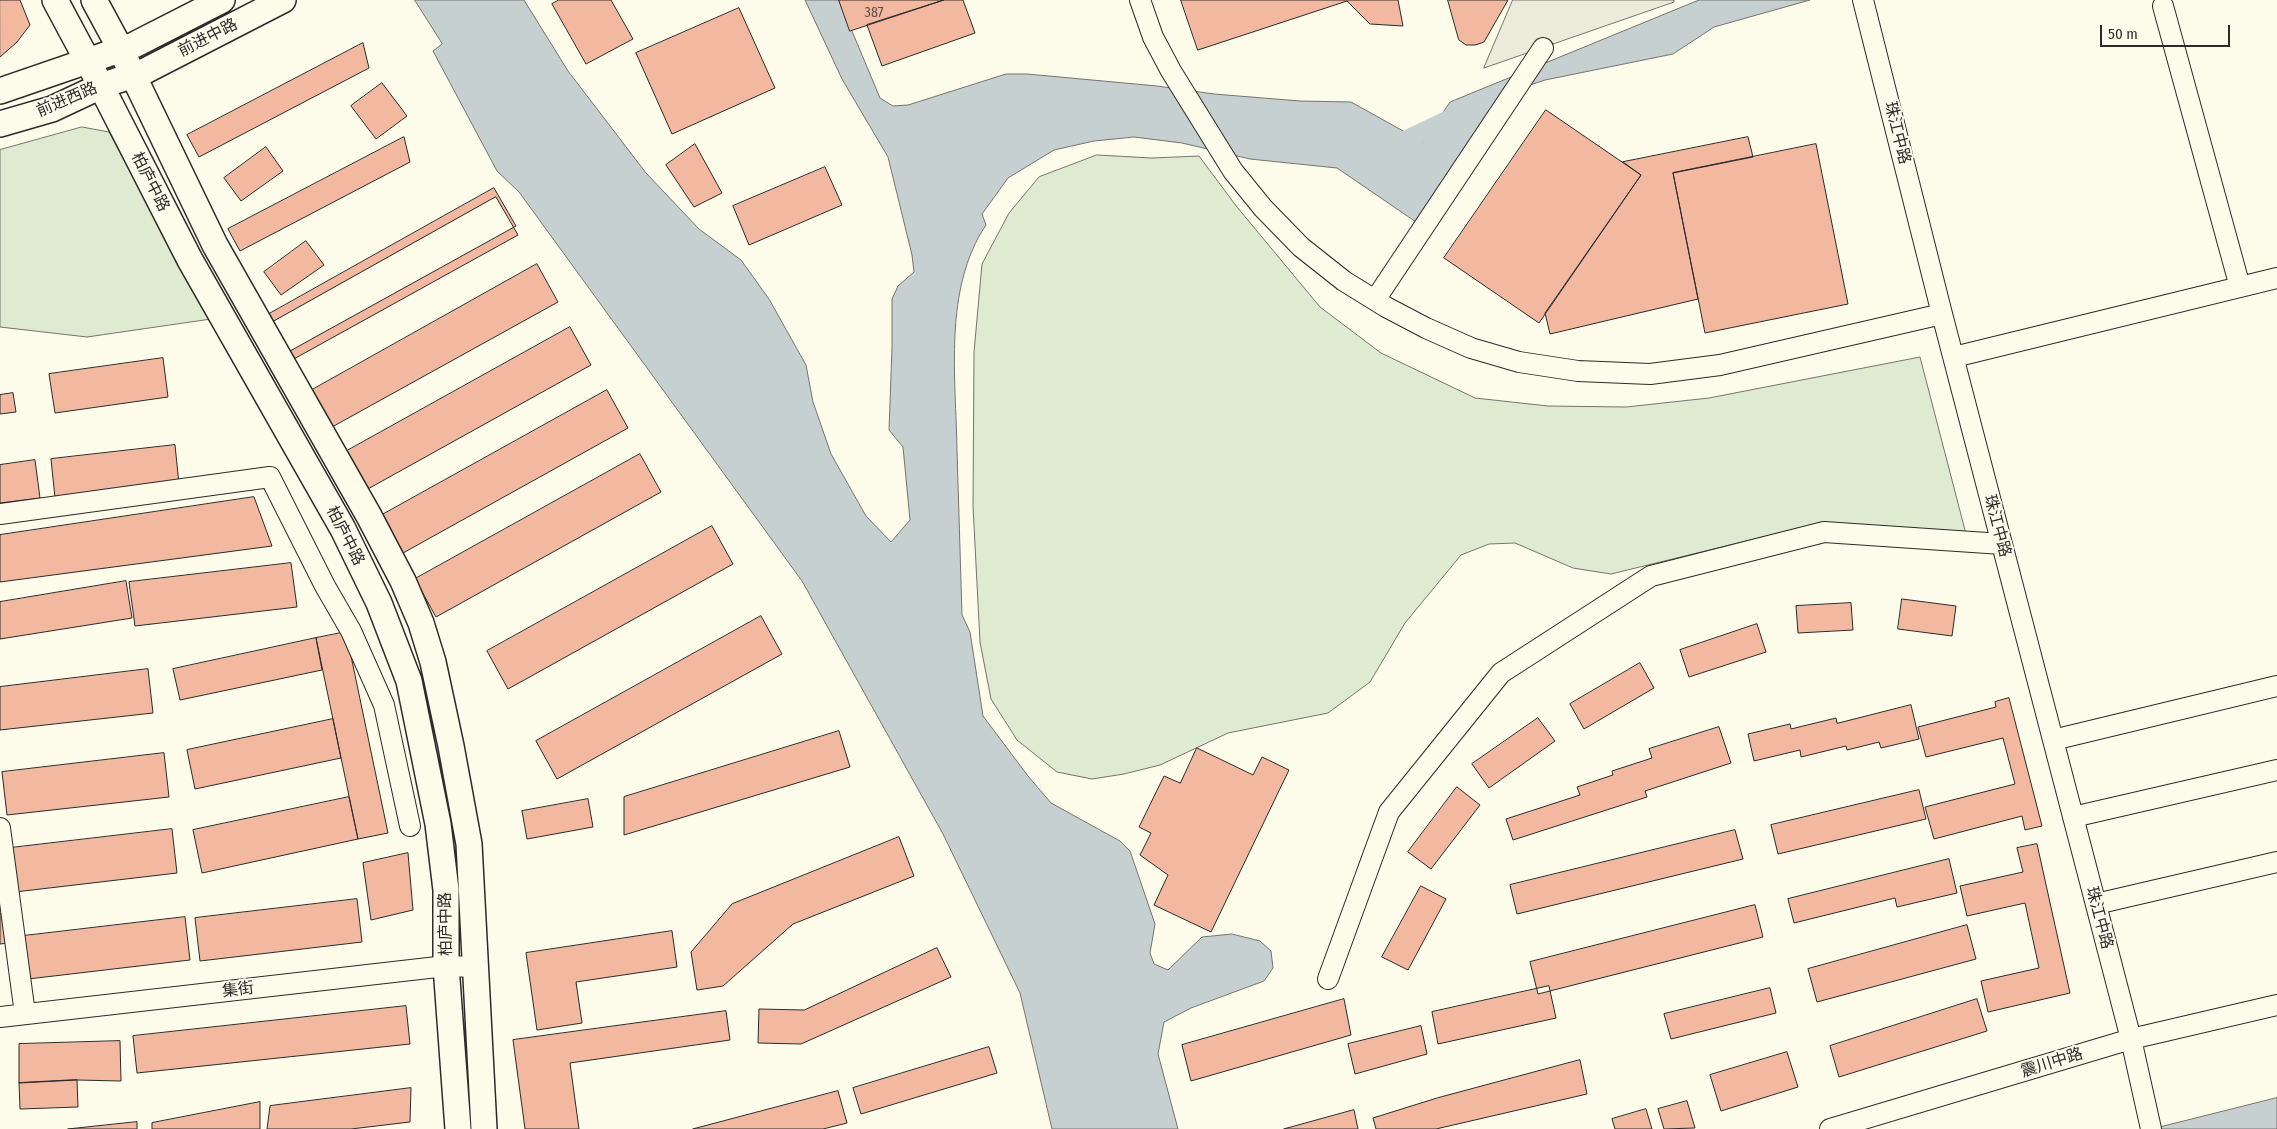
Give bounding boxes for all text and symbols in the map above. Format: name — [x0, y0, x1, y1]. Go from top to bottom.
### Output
house number: 387 — [865, 5, 883, 21]
street label: 前进中路 — [175, 15, 241, 61]
scale bar — [2102, 15, 2232, 47]
text: 50 m — [2108, 25, 2138, 43]
street label: 前进西路 — [34, 79, 100, 121]
street label: 珠江中路 — [1880, 100, 1914, 166]
street label: 柏庐中路 — [127, 149, 173, 215]
street label: 珠江中路 — [1979, 493, 2015, 559]
street label: 柏庐中路 — [322, 503, 368, 569]
street label: 珠江中路 — [2081, 885, 2117, 951]
street label: 柏庐中路 — [436, 892, 456, 956]
street label: 集街 — [221, 979, 255, 1001]
street label: 震川中路 — [2019, 1044, 2085, 1082]

